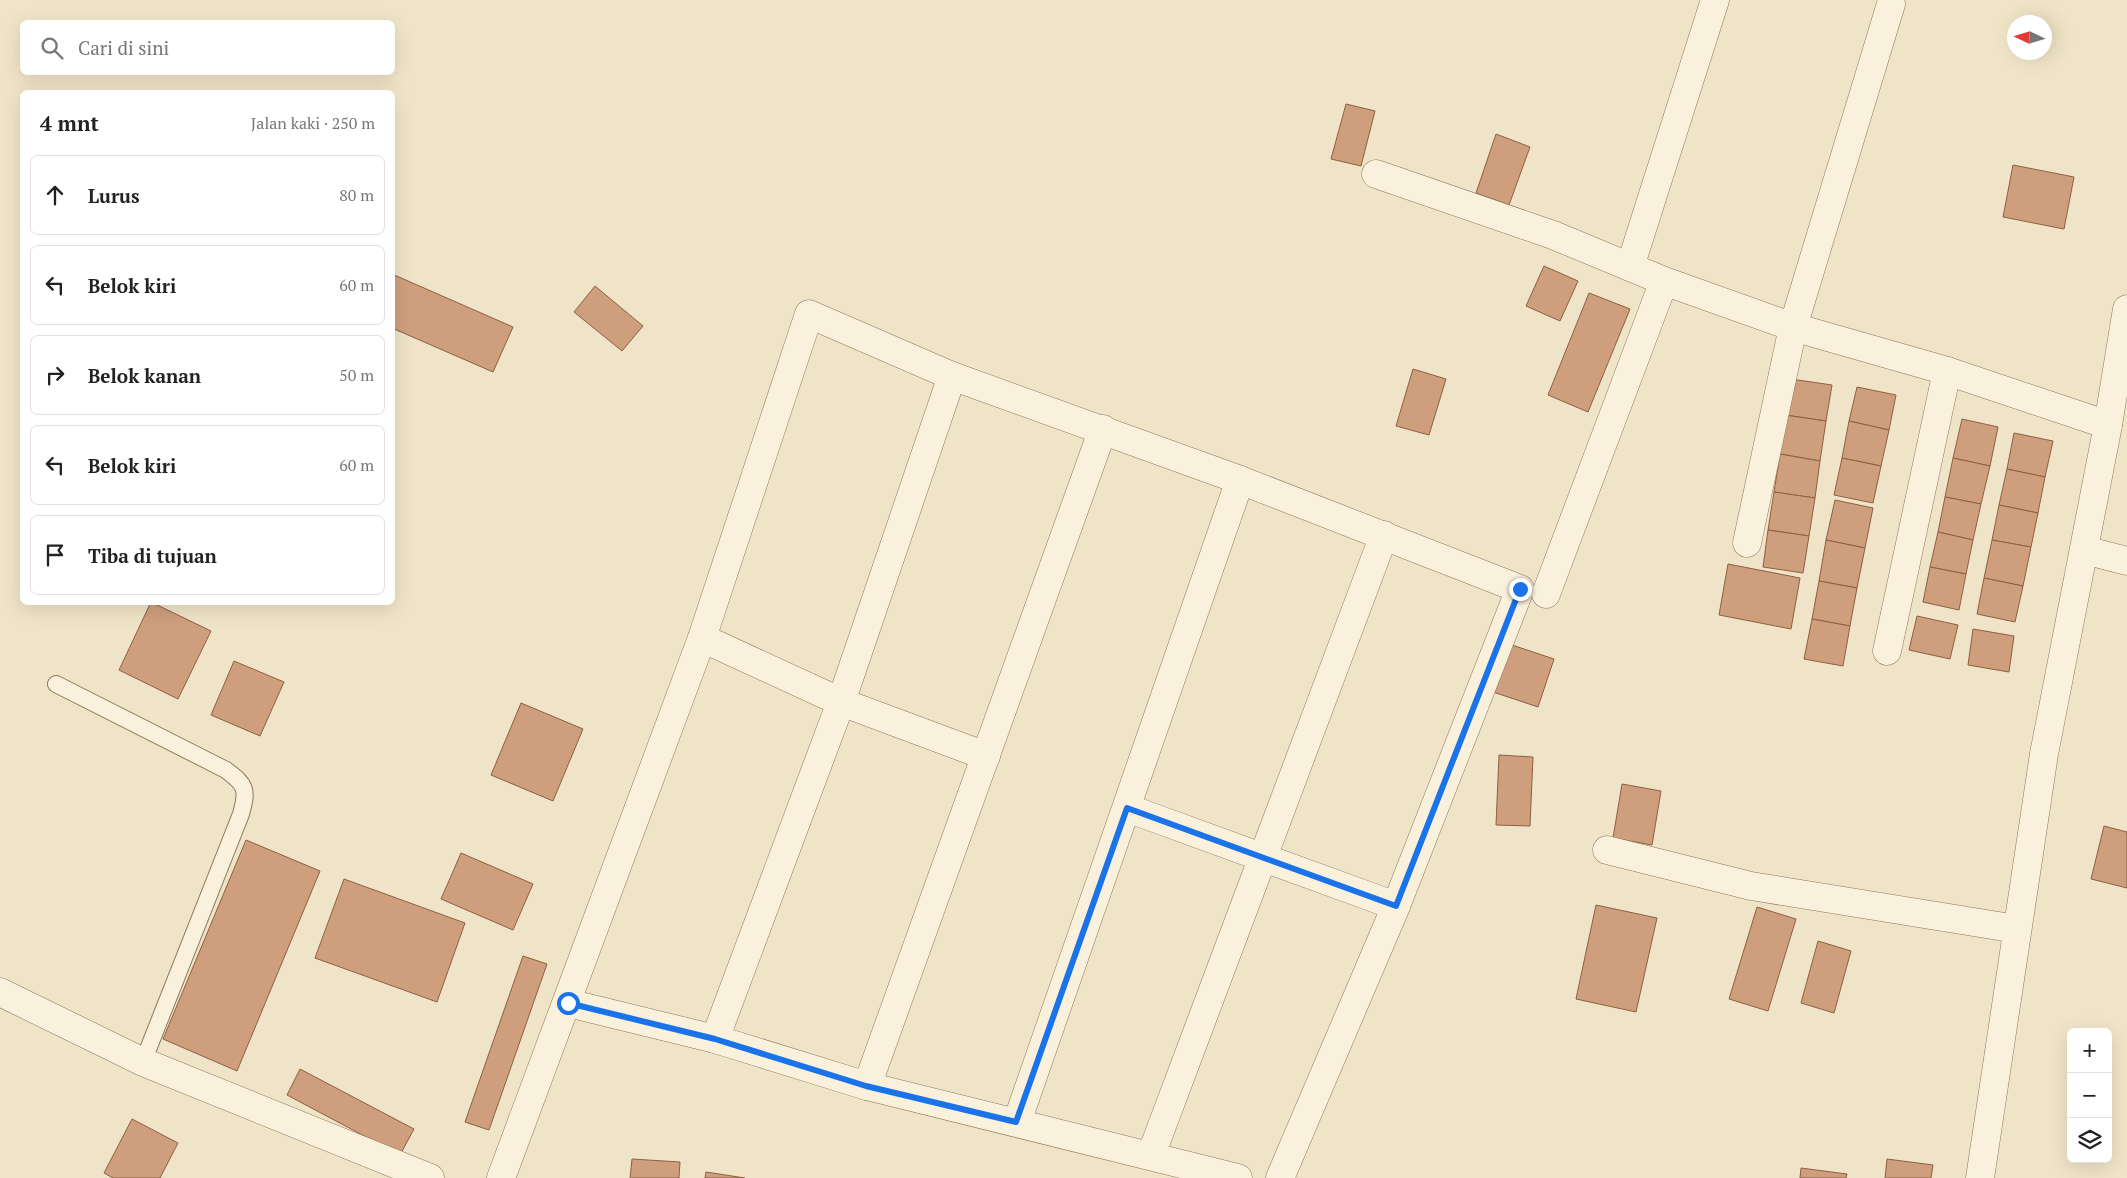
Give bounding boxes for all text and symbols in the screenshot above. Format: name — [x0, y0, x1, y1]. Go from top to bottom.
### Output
north arrow — [2007, 15, 2052, 60]
search box — [20, 20, 395, 75]
icon: search — [38, 34, 66, 62]
text: Cari di sini — [78, 35, 169, 60]
text: 4 mnt — [40, 109, 99, 137]
text: Jalan kaki · 250 m — [251, 112, 375, 134]
icon: ahead — [41, 181, 69, 209]
text: Lurus — [88, 183, 140, 208]
text: 80 m — [339, 184, 374, 206]
icon: left — [41, 271, 69, 299]
text: Belok kiri — [88, 273, 176, 298]
text: 60 m — [339, 274, 374, 296]
icon: right — [41, 361, 69, 389]
text: Belok kanan — [88, 363, 201, 388]
text: 50 m — [339, 364, 374, 386]
icon: left — [41, 451, 69, 479]
text: Belok kiri — [88, 453, 176, 478]
text: 60 m — [339, 454, 374, 476]
icon: arrive — [41, 541, 69, 569]
text: Tiba di tujuan — [88, 543, 217, 568]
route end — [1509, 578, 1532, 601]
route start — [557, 992, 580, 1015]
map controls — [2067, 1028, 2112, 1163]
button: + — [2067, 1028, 2112, 1073]
button: − — [2067, 1073, 2112, 1118]
button: layers — [2067, 1118, 2112, 1163]

